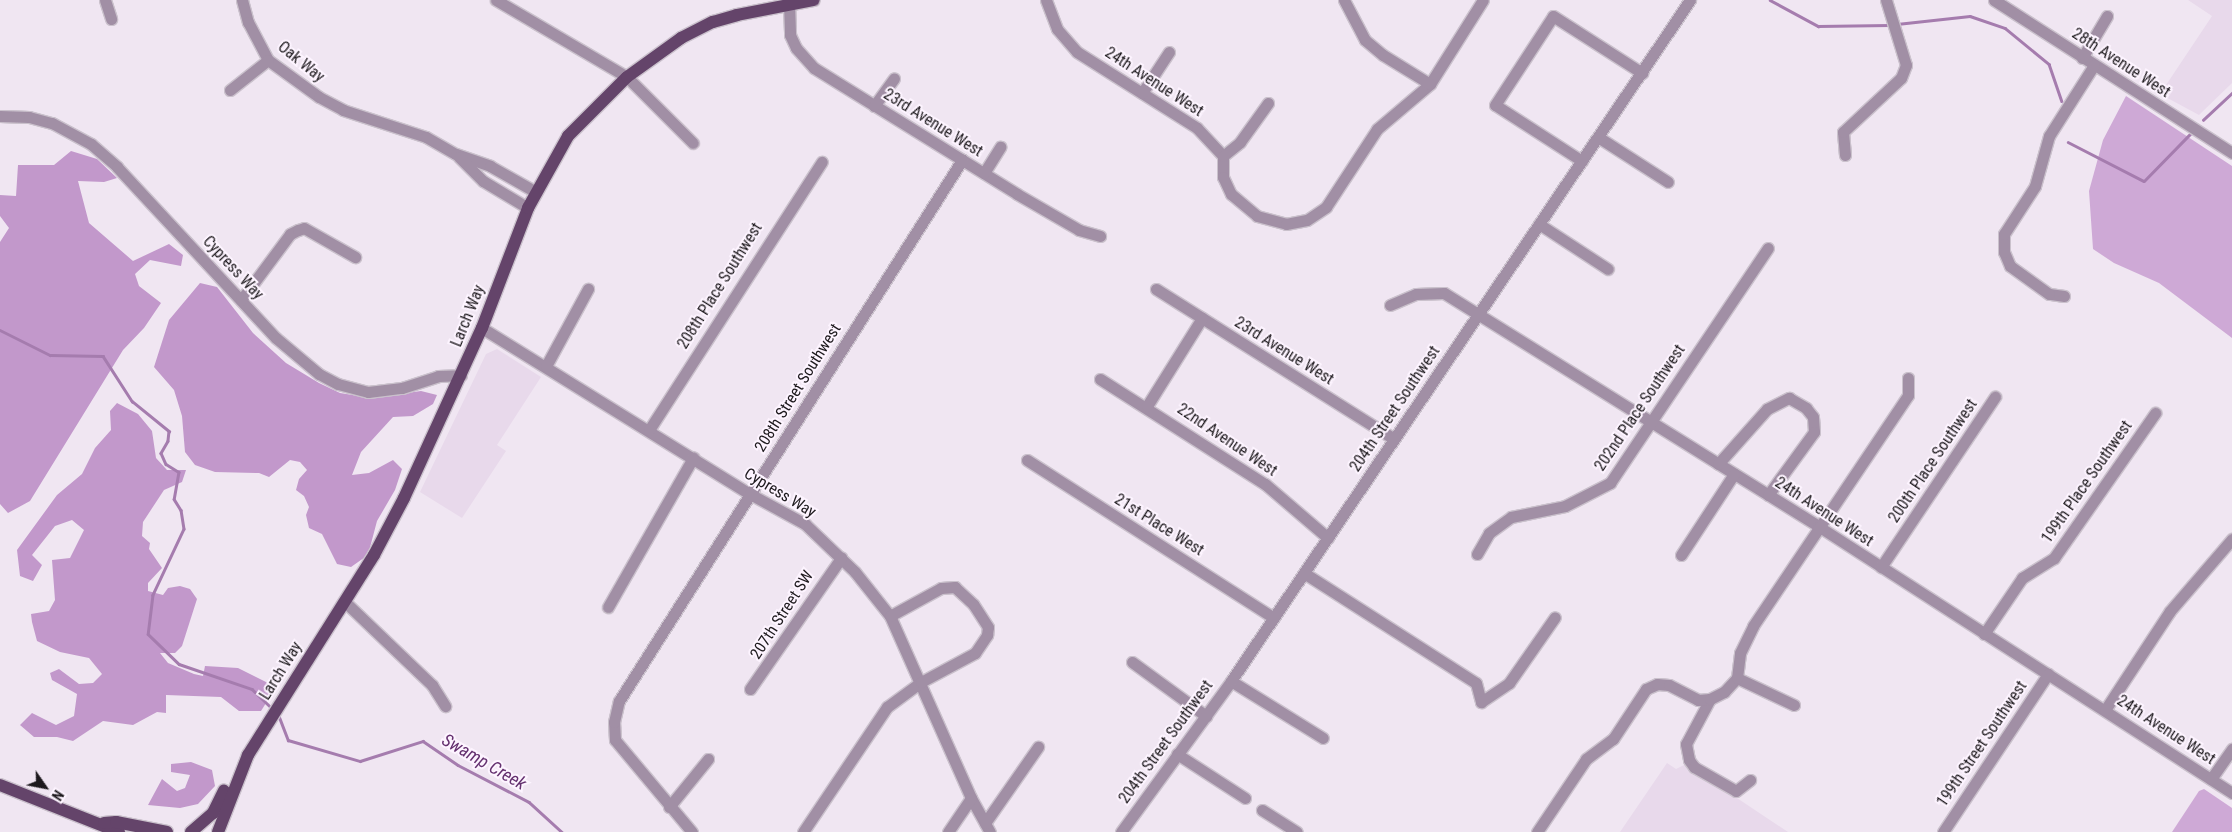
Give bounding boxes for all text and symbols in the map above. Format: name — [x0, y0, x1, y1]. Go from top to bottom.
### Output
street label: 28th Avenue West — [2068, 24, 2174, 102]
street label: Oak Way — [274, 37, 328, 87]
street label: 24th Avenue West — [1101, 43, 1207, 121]
street label: 23rd Avenue West — [880, 85, 986, 161]
street label: 208th Place Southwest — [673, 219, 767, 353]
street label: Cypress Way — [199, 232, 267, 304]
street label: Larch Way — [447, 282, 489, 350]
street label: 23rd Avenue West — [1231, 313, 1337, 389]
street label: 208th Street Southwest — [751, 320, 845, 456]
street label: 202nd Place Southwest — [1591, 341, 1689, 475]
street label: 204th Street Southwest — [1346, 343, 1444, 475]
street label: 200th Place Southwest — [1884, 396, 1982, 526]
street label: 22nd Avenue West — [1173, 400, 1281, 480]
street label: 199th Place Southwest — [2038, 417, 2136, 547]
street label: Cypress Way — [741, 464, 819, 522]
street label: 24th Avenue West — [1771, 473, 1877, 551]
street label: 21st Place West — [1111, 490, 1207, 560]
street label: 207th Street SW — [746, 567, 818, 663]
street label: Larch Way — [256, 638, 306, 704]
street label: 204th Street Southwest — [1115, 677, 1217, 807]
street label: 199th Street Southwest — [1933, 678, 2031, 810]
street label: 24th Avenue West — [2113, 691, 2219, 769]
water label: Swamp Creek — [438, 729, 530, 795]
north arrow — [20, 762, 70, 812]
text: N — [49, 787, 67, 803]

